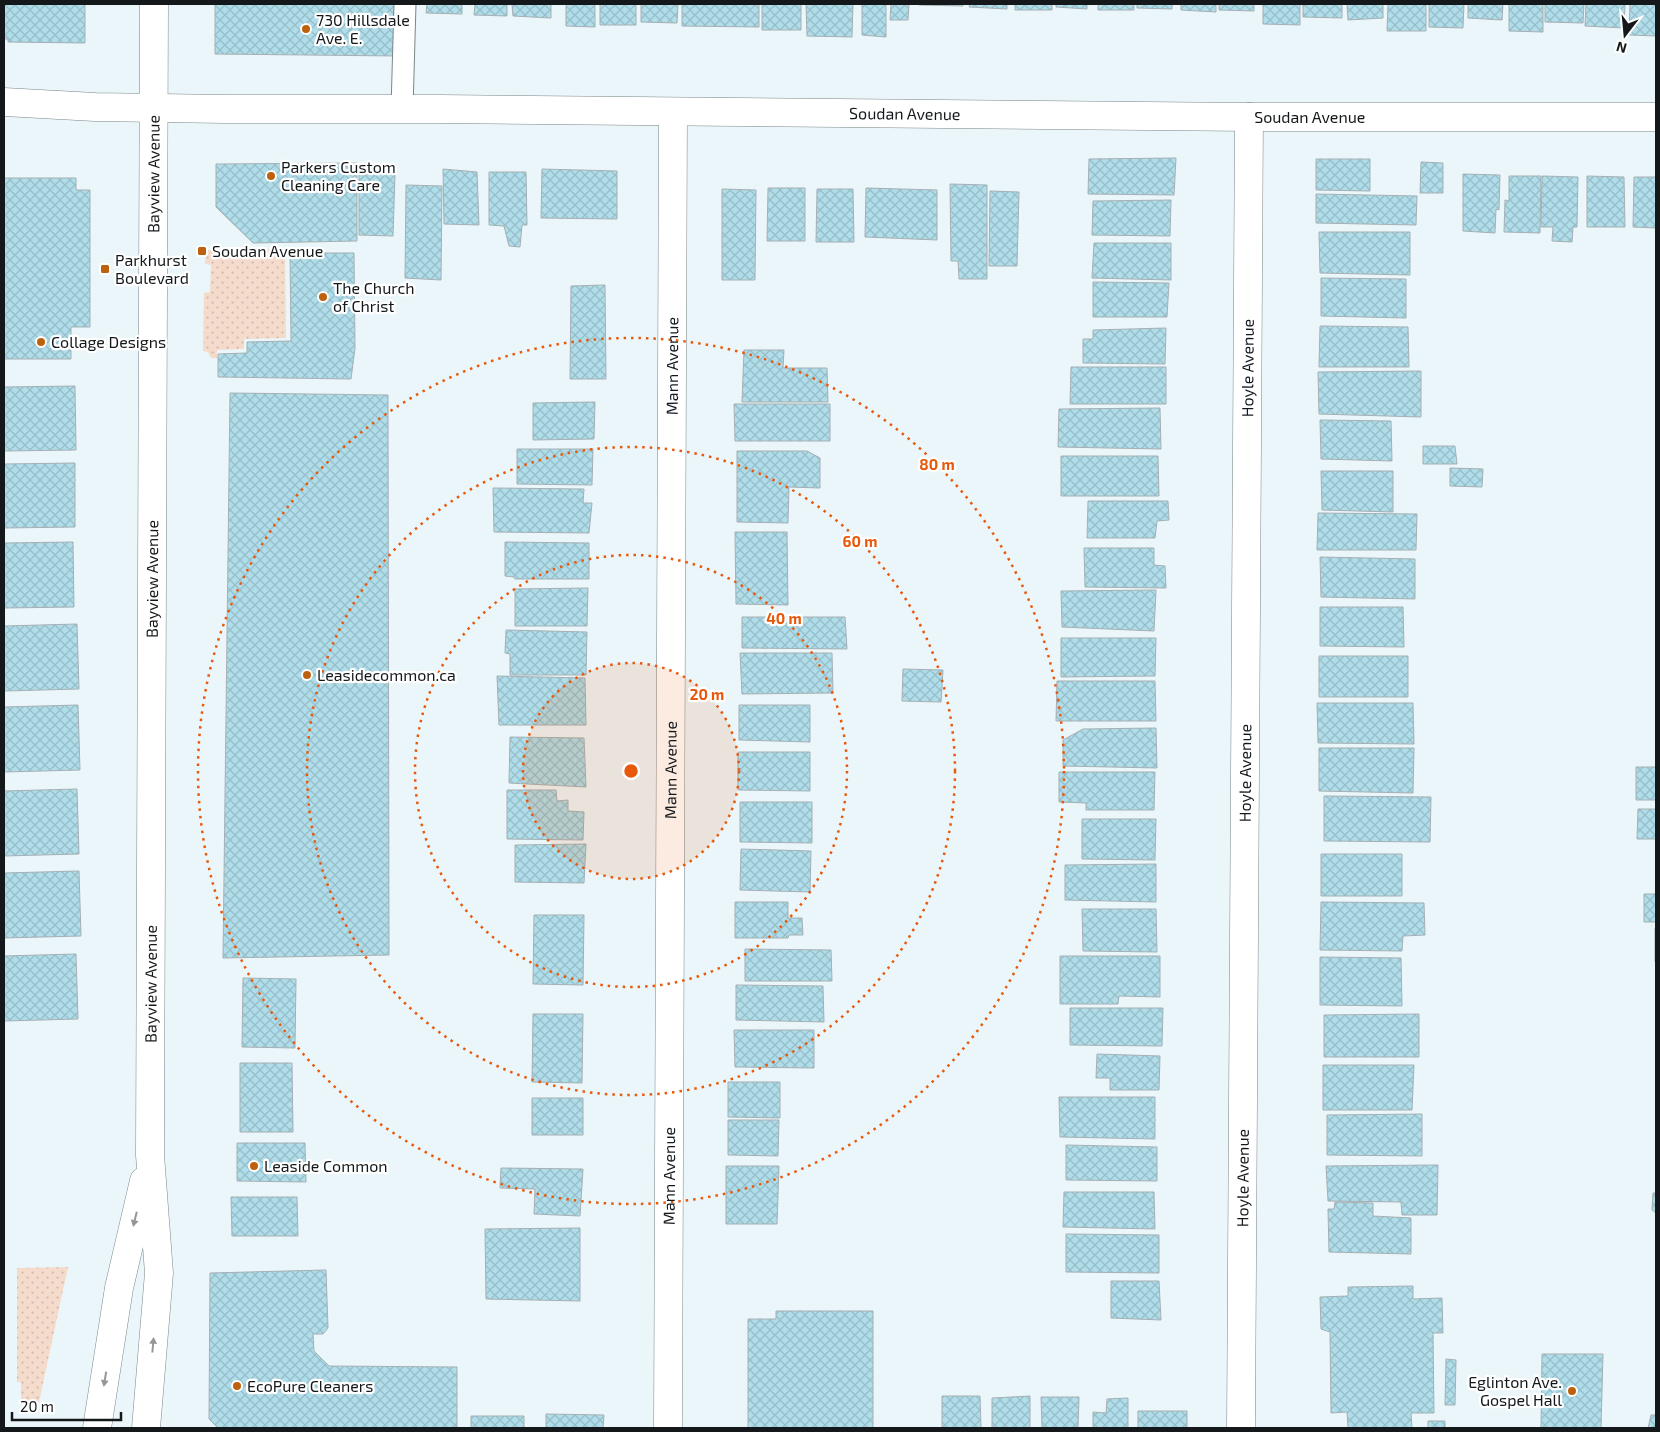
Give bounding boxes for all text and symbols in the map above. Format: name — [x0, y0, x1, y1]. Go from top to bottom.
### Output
place label: 730 Hillsdale Ave. E. — [316, 10, 410, 47]
north arrow — [1600, 10, 1650, 60]
marker: 730 Hillsdale Ave. E. — [300, 23, 312, 35]
text: N — [1614, 38, 1628, 58]
street label: Soudan Avenue — [849, 103, 961, 123]
street label: Soudan Avenue — [1254, 107, 1365, 126]
street label: Bayview Avenue — [143, 115, 163, 233]
place label: Parkers Custom Cleaning Care — [281, 157, 396, 194]
marker: Parkers Custom Cleaning Care — [265, 170, 277, 182]
place label: Soudan Avenue — [212, 241, 323, 260]
marker: Soudan Avenue — [196, 245, 208, 257]
place label: Parkhurst Boulevard — [115, 250, 189, 287]
marker: Parkhurst Boulevard — [99, 263, 111, 275]
place label: The Church of Christ — [333, 278, 415, 315]
marker: The Church of Christ — [317, 291, 329, 303]
street label: Mann Avenue — [662, 317, 681, 415]
street label: Hoyle Avenue — [1237, 319, 1257, 417]
place label: Collage Designs — [51, 332, 166, 351]
marker: Collage Designs — [35, 336, 47, 348]
text: 80 m — [919, 455, 955, 473]
street label: Bayview Avenue — [142, 520, 161, 638]
text: 60 m — [843, 532, 877, 550]
text: 40 m — [766, 609, 802, 627]
place label: Leasidecommon.ca — [317, 665, 456, 684]
marker: Leasidecommon.ca — [301, 669, 313, 681]
text: 20 m — [690, 685, 724, 703]
street label: Mann Avenue — [660, 721, 680, 819]
street label: Hoyle Avenue — [1235, 724, 1254, 822]
centre of rings — [622, 762, 640, 780]
street label: Bayview Avenue — [140, 925, 160, 1043]
street label: Mann Avenue — [659, 1127, 678, 1225]
street label: Hoyle Avenue — [1232, 1129, 1252, 1227]
place label: Leaside Common — [264, 1156, 388, 1175]
marker: Leaside Common — [248, 1160, 260, 1172]
one-way arrow — [130, 1212, 138, 1227]
one-way arrow — [149, 1337, 157, 1353]
one-way arrow — [101, 1371, 109, 1387]
place label: Eglinton Ave. Gospel Hall — [1468, 1372, 1562, 1409]
place label: EcoPure Cleaners — [247, 1376, 373, 1395]
marker: EcoPure Cleaners — [231, 1380, 243, 1392]
marker: Eglinton Ave. Gospel Hall — [1566, 1385, 1578, 1397]
scale bar — [12, 1390, 121, 1422]
text: 20 m — [20, 1397, 54, 1415]

